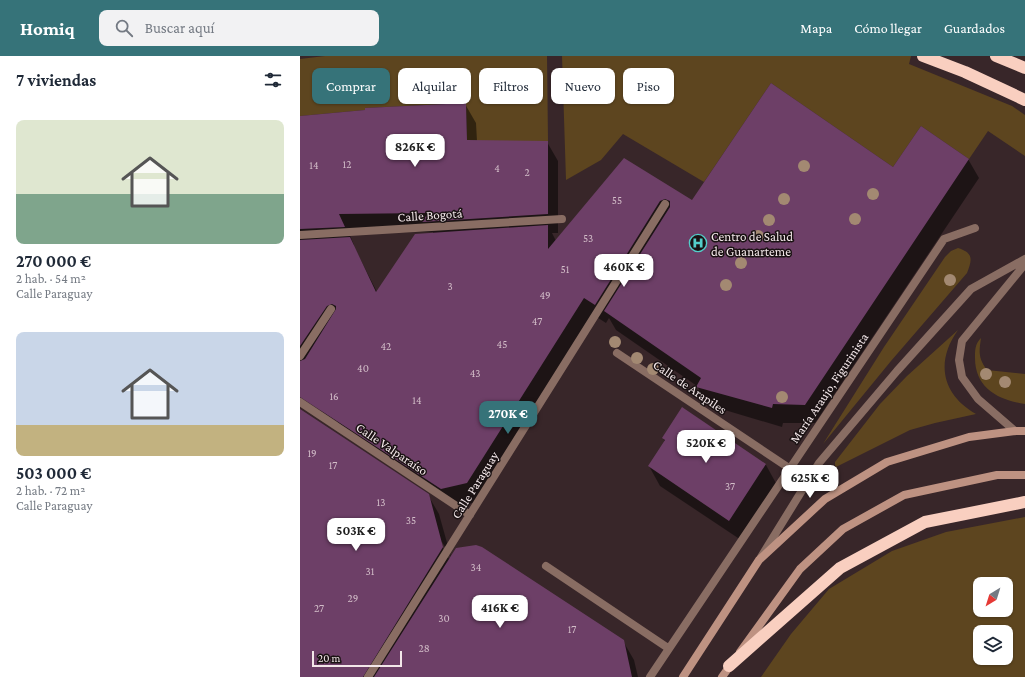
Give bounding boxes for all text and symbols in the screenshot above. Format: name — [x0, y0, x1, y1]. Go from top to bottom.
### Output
search box — [99, 10, 379, 46]
icon: search — [113, 17, 135, 39]
text: Homiq — [20, 18, 75, 39]
text: Buscar aquí — [145, 20, 215, 36]
text: Mapa — [800, 20, 832, 36]
text: Cómo llegar — [854, 20, 922, 36]
text: Guardados — [944, 20, 1005, 36]
chip: Comprar — [312, 68, 390, 104]
chip: Alquilar — [398, 68, 471, 104]
chip: Filtros — [479, 68, 543, 104]
chip: Nuevo — [551, 68, 615, 104]
chip: Piso — [623, 68, 674, 104]
icon: filters — [262, 69, 284, 91]
text: 7 viviendas — [16, 71, 96, 90]
pin: 826K € — [382, 134, 448, 168]
text: 826K € — [395, 139, 435, 154]
icon: home — [114, 146, 186, 218]
house number: 12 — [343, 158, 351, 170]
house number: 14 — [309, 159, 319, 171]
house number: 4 — [494, 162, 500, 174]
house number: 2 — [524, 166, 530, 178]
house number: 55 — [612, 194, 622, 206]
street label: Calle Bogotá — [397, 205, 463, 225]
place label: Centro de Salud de Guanarteme — [711, 229, 793, 259]
house number: 53 — [583, 232, 593, 244]
hospital icon: Centro de Salud de Guanarteme — [688, 233, 708, 253]
text: 270 000 € — [16, 252, 91, 271]
pin: 460K € — [591, 254, 657, 288]
text: 460K € — [603, 259, 645, 274]
house number: 51 — [561, 263, 570, 275]
text: 2 hab. · 54 m² — [16, 271, 86, 286]
house number: 3 — [447, 280, 453, 292]
text: Calle Paraguay — [16, 286, 92, 301]
house number: 49 — [539, 289, 551, 301]
house number: 47 — [532, 315, 542, 327]
street label: María Araujo, Figurinista — [787, 330, 872, 446]
house number: 45 — [497, 338, 507, 350]
house number: 42 — [381, 340, 391, 352]
street label: Calle de Arapiles — [650, 357, 730, 417]
icon: home — [114, 358, 186, 430]
house number: 40 — [357, 362, 369, 374]
house number: 43 — [470, 367, 480, 379]
house number: 16 — [329, 390, 339, 402]
house number: 14 — [412, 394, 422, 406]
pin: 270K € — [475, 401, 541, 435]
text: 270K € — [488, 406, 528, 421]
street label: Calle Valparaíso — [353, 420, 431, 478]
pin: 520K € — [673, 430, 739, 464]
text: 520K € — [686, 435, 726, 450]
house number: 19 — [307, 447, 317, 459]
street label: Calle Paraguay — [448, 448, 502, 521]
house number: 17 — [329, 459, 337, 471]
text: 503 000 € — [16, 464, 91, 483]
pin: 625K € — [777, 465, 843, 499]
text: 625K € — [790, 470, 830, 485]
house number: 37 — [725, 480, 735, 492]
text: 2 hab. · 72 m² — [16, 483, 85, 498]
house number: 13 — [377, 496, 385, 508]
text: Calle Paraguay — [16, 498, 92, 513]
house number: 35 — [406, 514, 416, 526]
pin: 503K € — [323, 518, 389, 552]
text: 503K € — [336, 523, 376, 538]
house number: 34 — [471, 561, 482, 573]
house number: 31 — [366, 565, 375, 577]
north arrow — [973, 577, 1013, 617]
map controls — [973, 577, 1013, 665]
house number: 29 — [348, 592, 358, 604]
pin: 416K € — [467, 595, 533, 629]
text: 416K € — [481, 600, 519, 615]
house number: 27 — [314, 602, 324, 614]
house number: 30 — [438, 612, 450, 624]
house number: 17 — [568, 623, 576, 635]
button: layers — [973, 625, 1013, 665]
house number: 28 — [418, 642, 430, 654]
scale bar — [312, 649, 402, 668]
text: 20 m — [318, 652, 340, 664]

